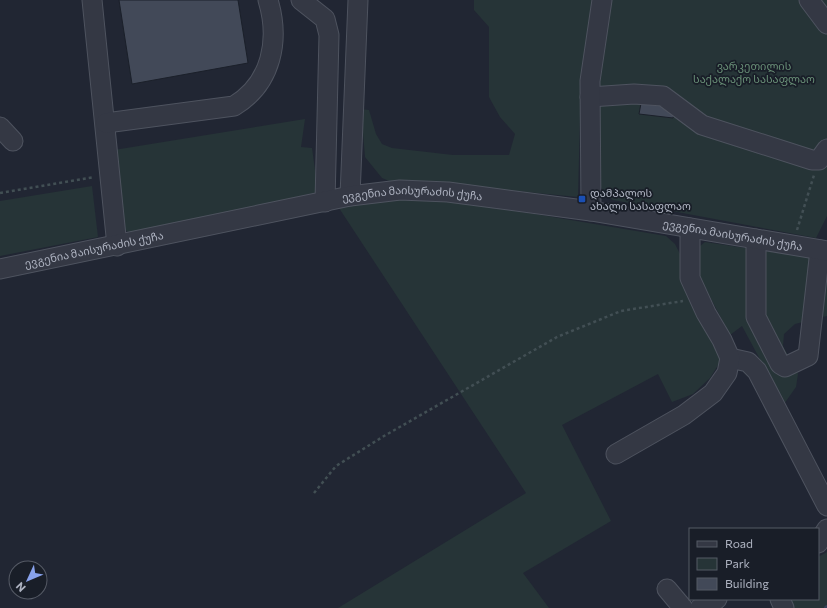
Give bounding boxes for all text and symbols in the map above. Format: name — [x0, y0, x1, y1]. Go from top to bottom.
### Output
park label: ვარკეთილის საქალაქო სასაფლაო — [693, 59, 815, 86]
street label: ევგენია მაისურაძის ქუჩა — [340, 183, 483, 205]
place label: დამპალოს ახალი სასაფლაო — [590, 186, 691, 213]
marker: დამპალოს ახალი სასაფლაო — [577, 194, 587, 204]
street label: ევგენია მაისურაძის ქუჩა — [662, 216, 804, 253]
street label: ევგენია მაისურაძის ქუჩა — [23, 228, 165, 271]
legend — [689, 528, 819, 600]
text: Road — [725, 536, 753, 550]
text: Park — [725, 556, 751, 570]
north arrow — [8, 560, 48, 600]
text: Building — [725, 576, 769, 590]
text: N — [13, 580, 28, 595]

